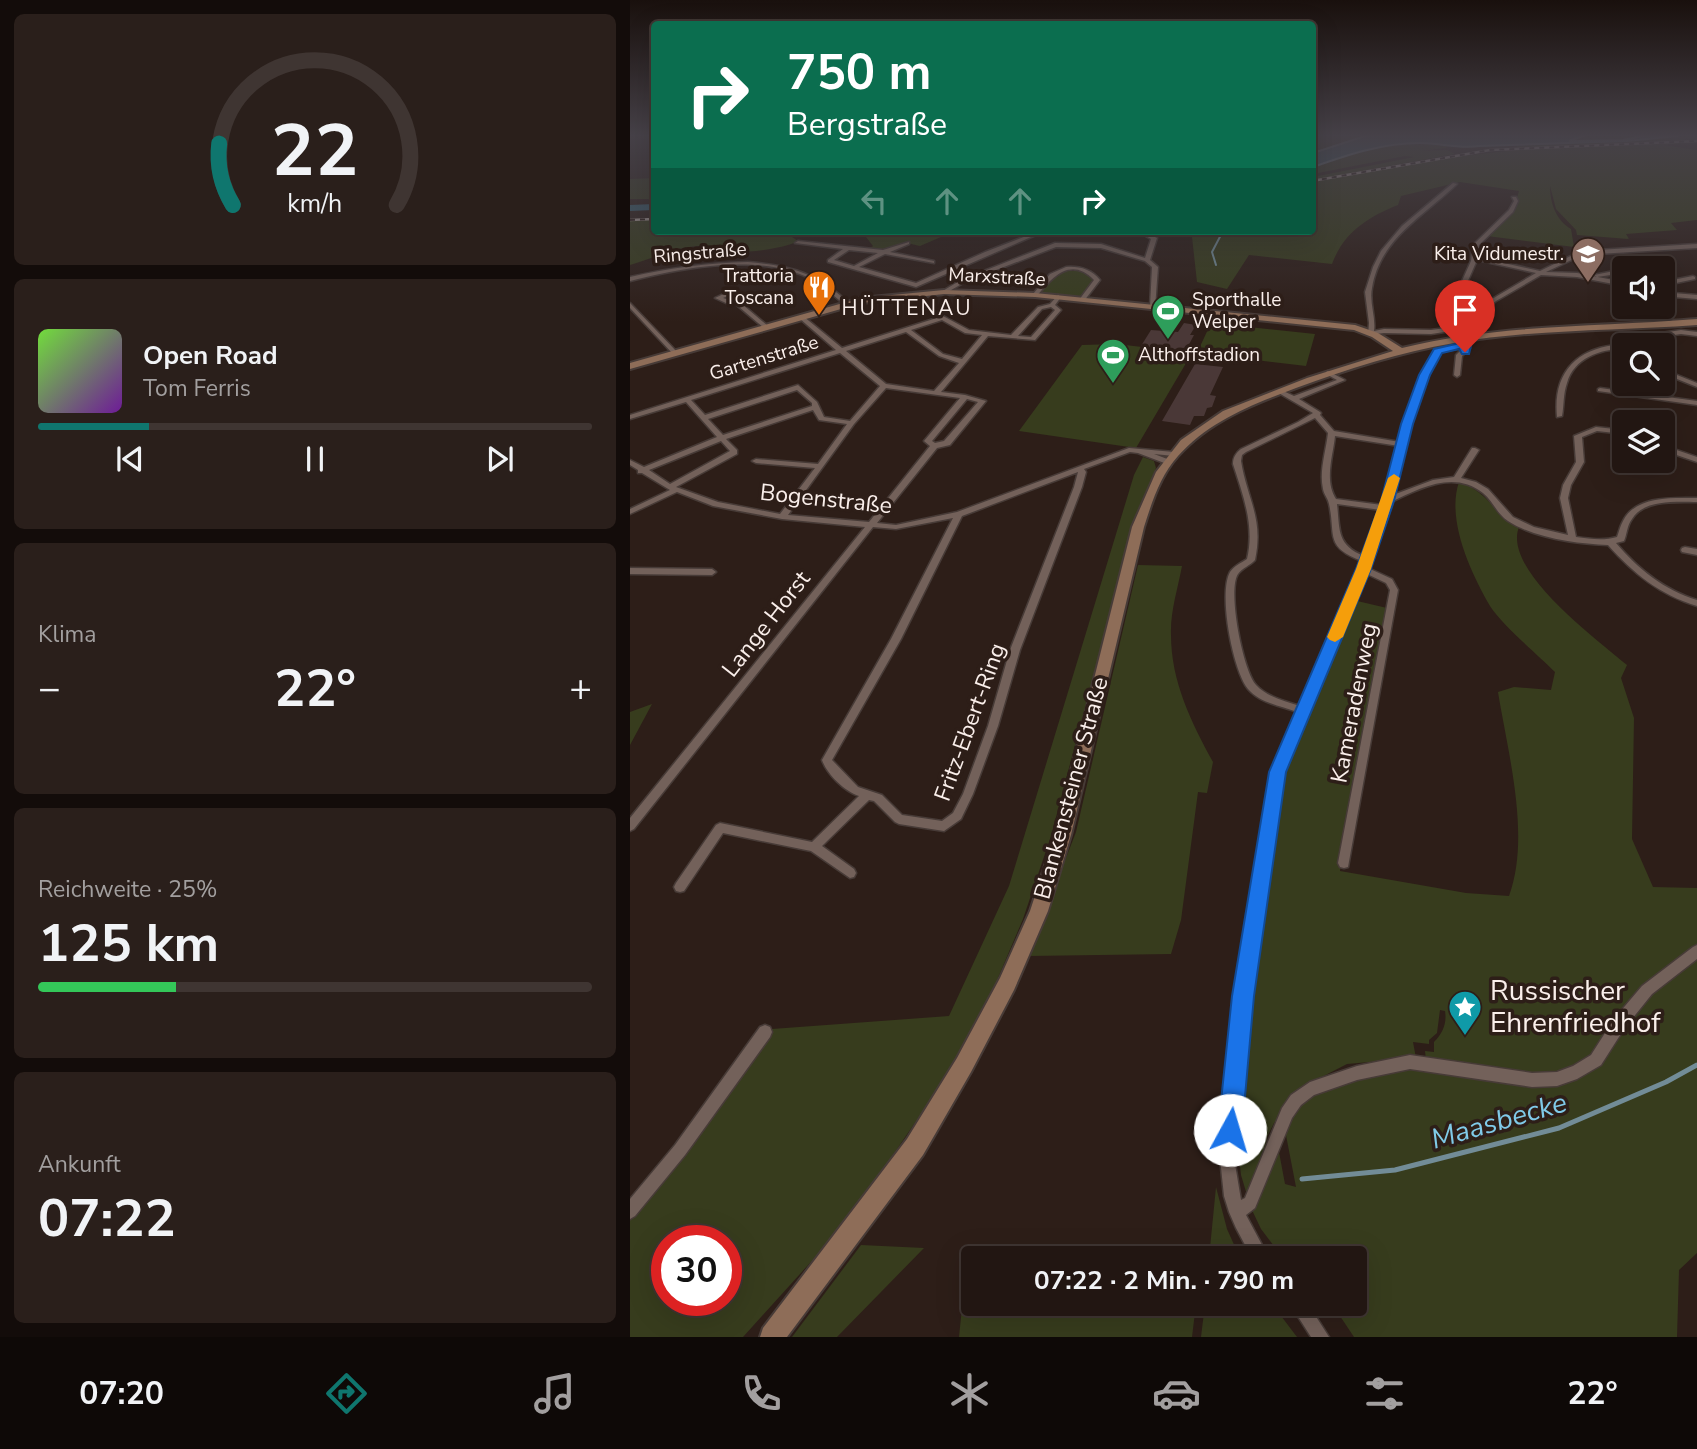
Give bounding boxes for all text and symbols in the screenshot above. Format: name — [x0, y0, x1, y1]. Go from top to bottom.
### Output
text: 750 m — [787, 39, 931, 106]
icon: right — [672, 49, 763, 140]
text: 22 — [271, 102, 359, 202]
text: Bergstraße — [787, 103, 947, 146]
icon: left — [855, 182, 893, 220]
icon: ahead — [928, 182, 966, 220]
icon: ahead — [1001, 182, 1039, 220]
icon: right — [1074, 182, 1112, 220]
text: km/h — [287, 187, 343, 221]
school or university icon: Kita Vidumestr. — [1569, 235, 1607, 284]
street label: Ringstraße — [652, 236, 748, 270]
place label: Kita Vidumestr. — [1434, 241, 1564, 267]
map controls — [1612, 256, 1675, 473]
button: sound — [1612, 256, 1675, 319]
street label: Marxstraße — [948, 261, 1046, 293]
place label: Trattoria Toscana — [722, 263, 794, 311]
restaurant icon: Trattoria Toscana — [800, 268, 838, 317]
pin — [1435, 280, 1495, 352]
place label: Sporthalle Welper — [1192, 287, 1281, 335]
icon: arrive — [1446, 291, 1484, 329]
sports icon: Sporthalle Welper — [1149, 292, 1187, 341]
district label: HÜTTENAU — [841, 294, 973, 322]
street label: Gartenstraße — [706, 329, 822, 387]
button: search — [1612, 333, 1675, 396]
sports icon: Althoffstadion — [1094, 336, 1132, 385]
text: Open Road — [143, 338, 278, 373]
place label: Althoffstadion — [1138, 342, 1260, 368]
text: Tom Ferris — [143, 373, 251, 404]
button: layers — [1612, 410, 1675, 473]
icon: previous — [111, 440, 149, 478]
icon: pause — [296, 440, 334, 478]
icon: next — [481, 440, 519, 478]
street label: Bogenstraße — [758, 477, 894, 521]
street label: Lange Horst — [715, 564, 818, 683]
text: Klima — [38, 619, 96, 650]
street label: Kameradenweg — [1323, 620, 1385, 786]
street label: Fritz-Ebert-Ring — [927, 639, 1013, 805]
text: 22° — [274, 653, 356, 724]
text: − — [38, 663, 61, 714]
text: + — [569, 663, 592, 714]
street label: Blankensteiner Straße — [1026, 673, 1116, 903]
text: Reichweite · 25% — [38, 874, 217, 905]
text: 125 km — [38, 908, 219, 979]
place label: Russischer Ehrenfriedhof — [1490, 972, 1661, 1042]
place icon: Russischer Ehrenfriedhof — [1446, 988, 1484, 1037]
water label: Maasbecke — [1427, 1083, 1572, 1159]
position arrow — [1193, 1093, 1267, 1167]
text: Ankunft — [38, 1149, 120, 1180]
text: 07:22 — [38, 1183, 176, 1254]
speed limit sign: 30 — [651, 1225, 742, 1316]
text: 07:22 · 2 Min. · 790 m — [1034, 1263, 1294, 1298]
icon: directions — [322, 1369, 371, 1418]
icon: music — [530, 1369, 579, 1418]
icon: phone — [737, 1369, 786, 1418]
icon: climate — [945, 1369, 994, 1418]
icon: car — [1152, 1369, 1201, 1418]
icon: filters — [1360, 1369, 1409, 1418]
text: 07:20 — [79, 1372, 164, 1415]
text: 22° — [1567, 1372, 1618, 1415]

